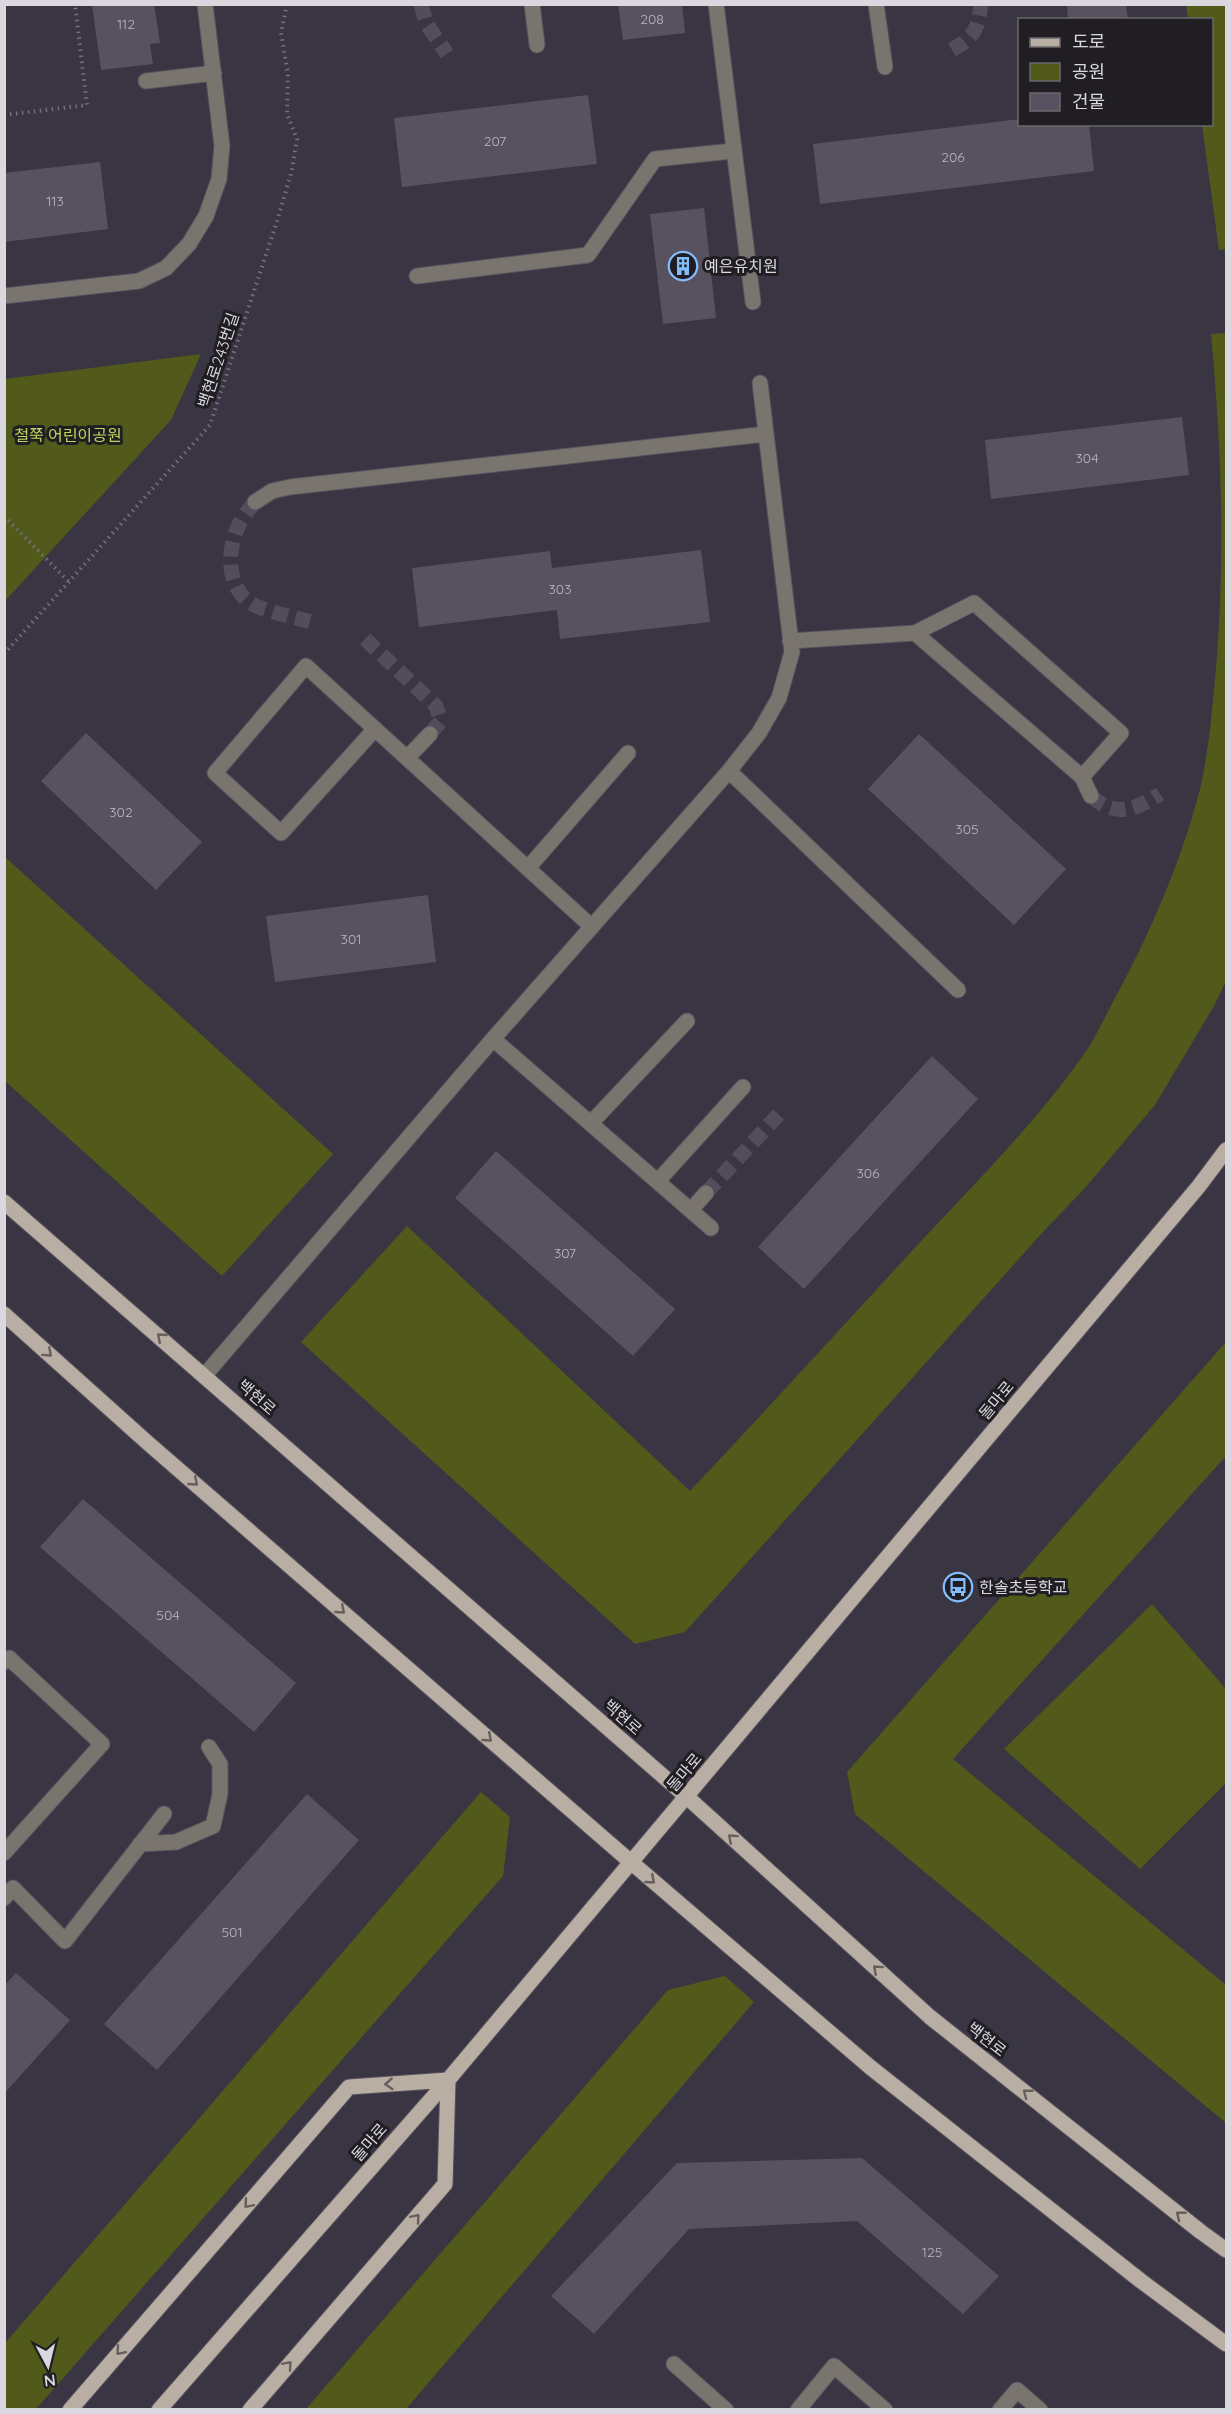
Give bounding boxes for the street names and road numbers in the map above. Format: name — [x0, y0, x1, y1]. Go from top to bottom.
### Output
street label: 백현로243번길 — [193, 310, 243, 410]
street label: 백현로 — [234, 1375, 280, 1419]
street label: 돌마로 — [974, 1376, 1018, 1423]
street label: 백현로 — [600, 1695, 646, 1739]
street label: 돌마로 — [662, 1748, 706, 1795]
street label: 백현로 — [963, 2018, 1011, 2061]
street label: 돌마로 — [347, 2119, 391, 2165]

